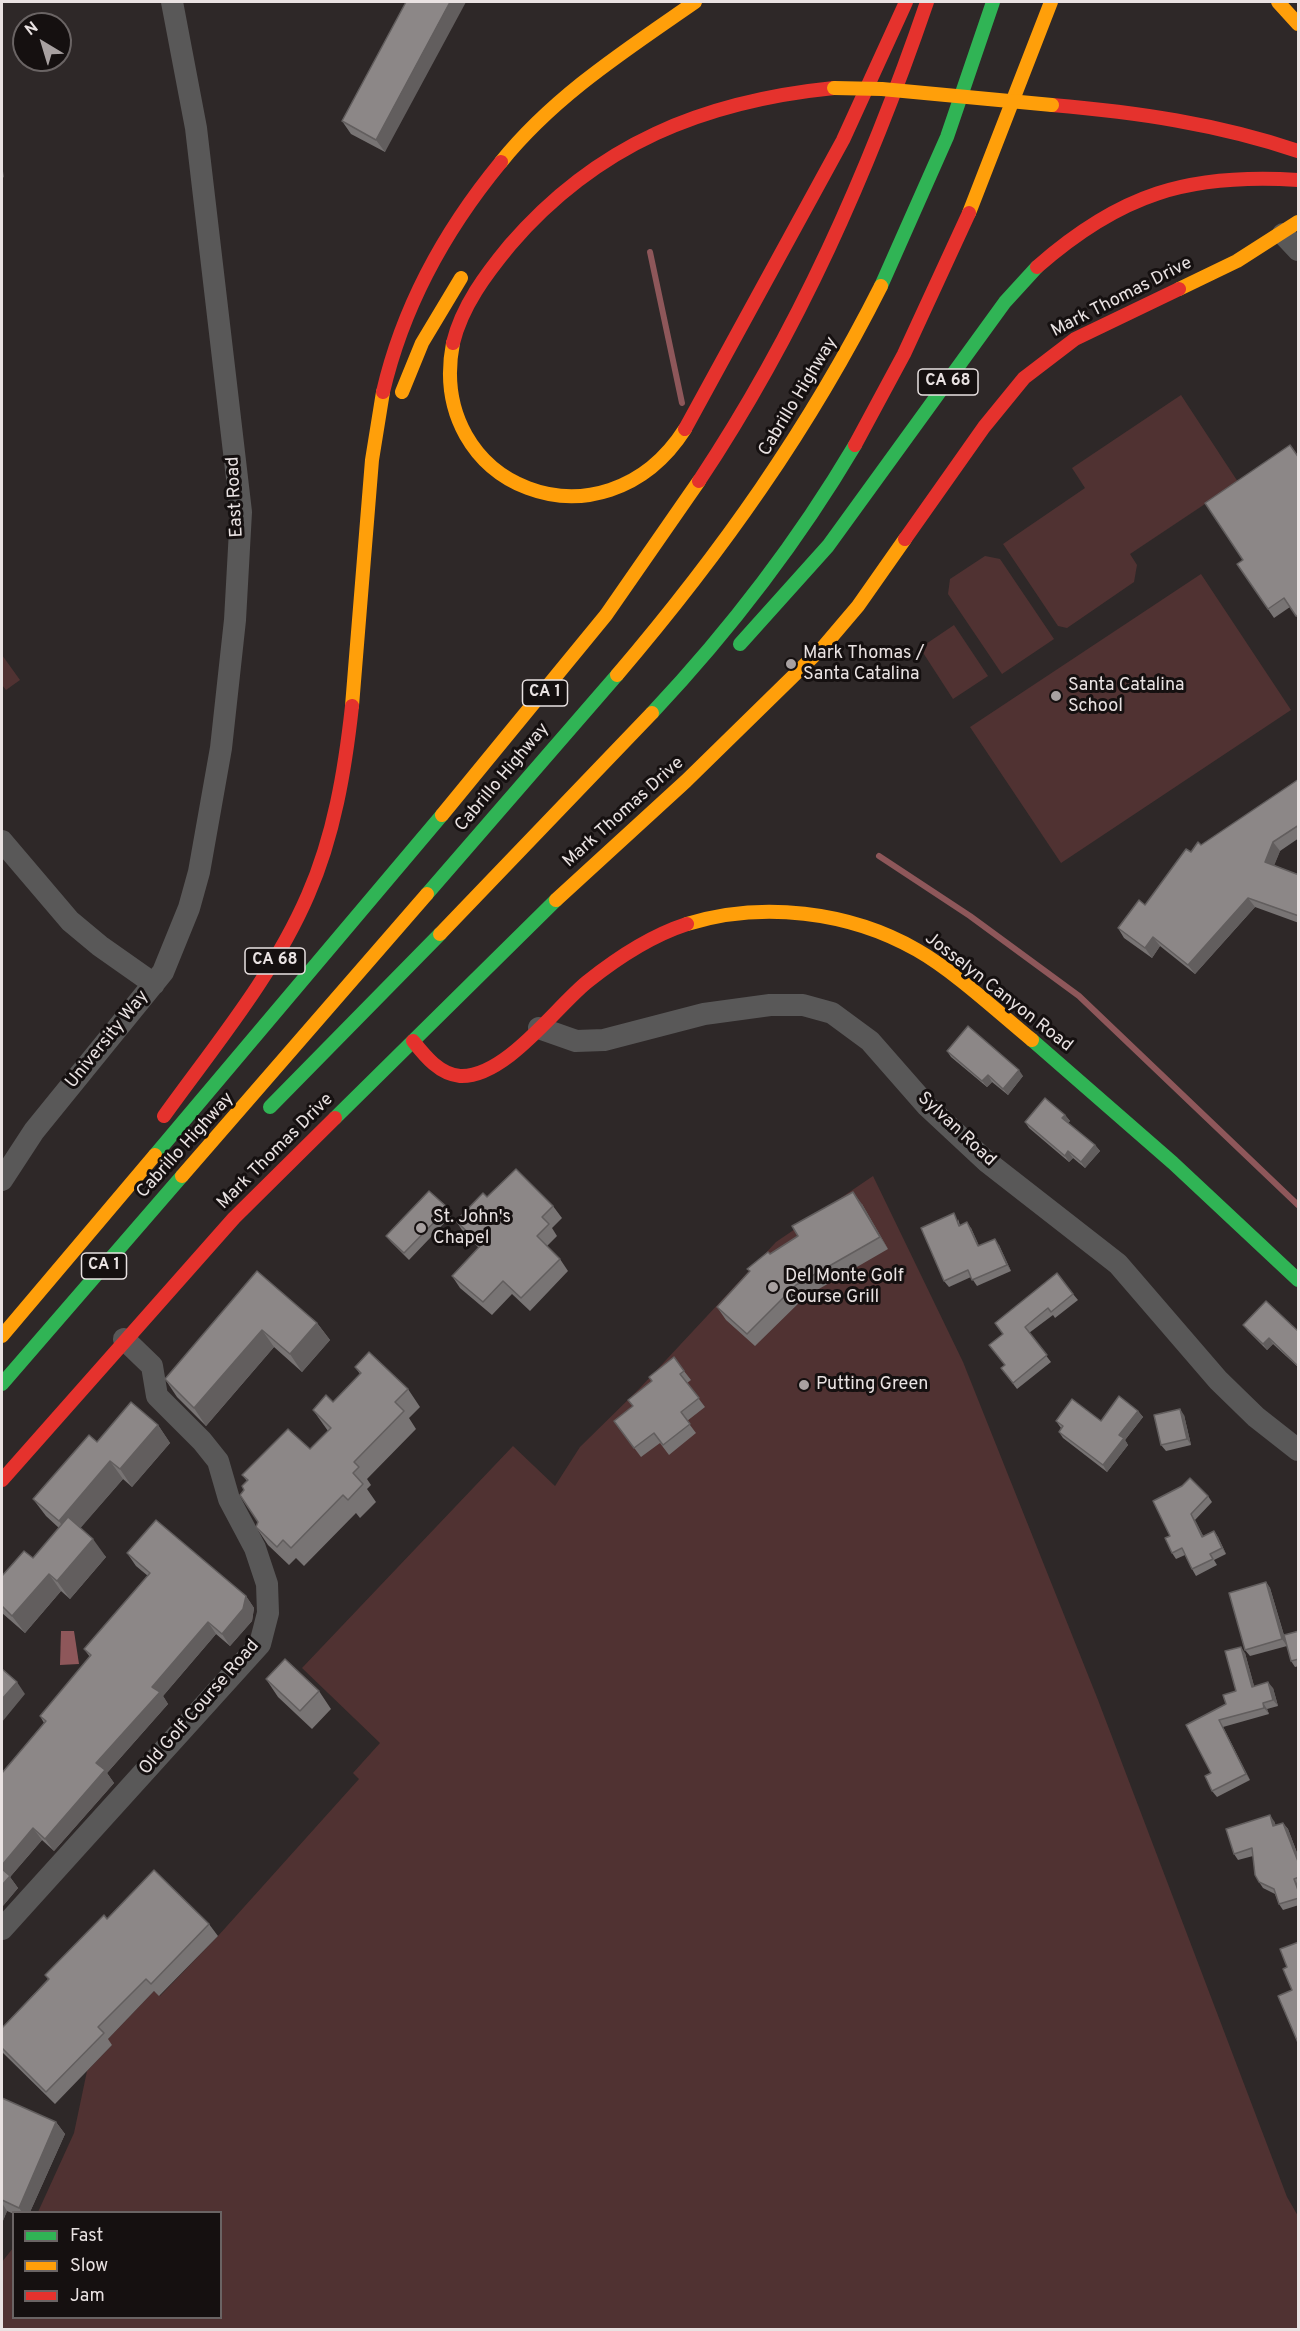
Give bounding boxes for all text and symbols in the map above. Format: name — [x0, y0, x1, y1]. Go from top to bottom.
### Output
north arrow — [12, 12, 72, 72]
text: N — [21, 18, 43, 41]
street label: Mark Thomas Drive — [1048, 253, 1196, 343]
street label: Cabrillo Highway — [755, 333, 843, 461]
road number: CA 68 — [918, 369, 978, 395]
street label: East Road — [223, 456, 249, 538]
place label: Mark Thomas / Santa Catalina — [803, 643, 924, 686]
marker: Mark Thomas / Santa Catalina — [784, 657, 798, 671]
place label: Santa Catalina School — [1068, 675, 1185, 718]
road number: CA 1 — [522, 680, 568, 706]
marker: Santa Catalina School — [1049, 689, 1063, 703]
street label: Cabrillo Highway — [451, 719, 555, 837]
street label: Mark Thomas Drive — [559, 753, 689, 873]
street label: Josselyn Canyon Road — [920, 929, 1076, 1057]
road number: CA 68 — [245, 948, 305, 974]
street label: University Way — [62, 987, 154, 1093]
street label: Sylvan Road — [912, 1088, 1000, 1172]
street label: Cabrillo Highway — [133, 1089, 239, 1203]
street label: Mark Thomas Drive — [213, 1089, 339, 1215]
place label: St. John's Chapel — [433, 1207, 511, 1250]
marker: St. John's Chapel — [414, 1221, 428, 1235]
road number: CA 1 — [82, 1253, 126, 1279]
place label: Del Monte Golf Course Grill — [785, 1266, 904, 1308]
marker: Del Monte Golf Course Grill — [766, 1280, 780, 1294]
place label: Putting Green — [816, 1374, 928, 1396]
marker: Putting Green — [797, 1378, 811, 1392]
street label: Old Golf Course Road — [135, 1636, 265, 1780]
legend — [12, 2211, 222, 2319]
text: Fast — [70, 2225, 103, 2248]
text: Slow — [70, 2255, 108, 2278]
text: Jam — [70, 2285, 105, 2308]

